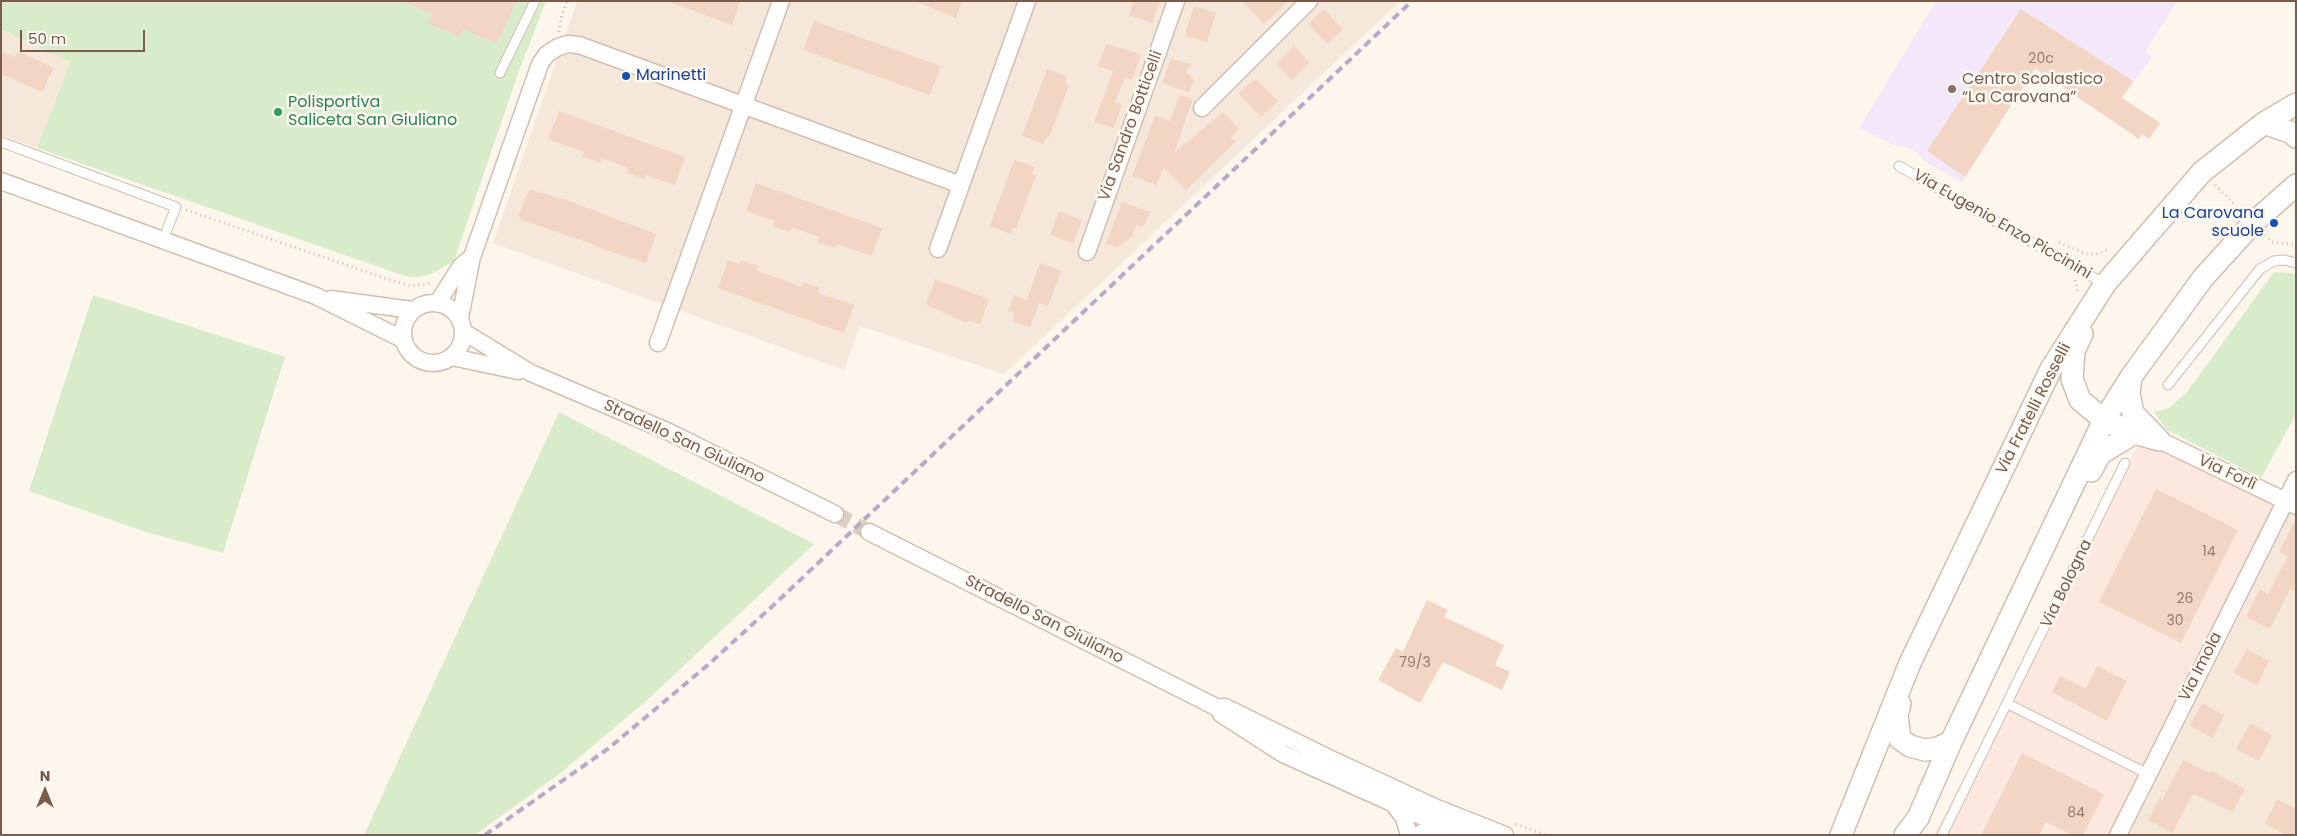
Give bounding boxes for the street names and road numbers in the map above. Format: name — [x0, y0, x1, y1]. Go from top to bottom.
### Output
street label: Via Sandro Botticelli — [1095, 48, 1167, 204]
street label: Via Eugenio Enzo Piccinini — [1909, 166, 2095, 284]
street label: Via Fratelli Rosselli — [1993, 340, 2075, 478]
street label: Stradello San Giuliano — [600, 396, 768, 488]
street label: Via Forlì — [2195, 451, 2259, 495]
street label: Via Bologna — [2037, 537, 2097, 631]
street label: Stradello San Giuliano — [961, 572, 1127, 668]
street label: Via Imola — [2175, 629, 2227, 705]

